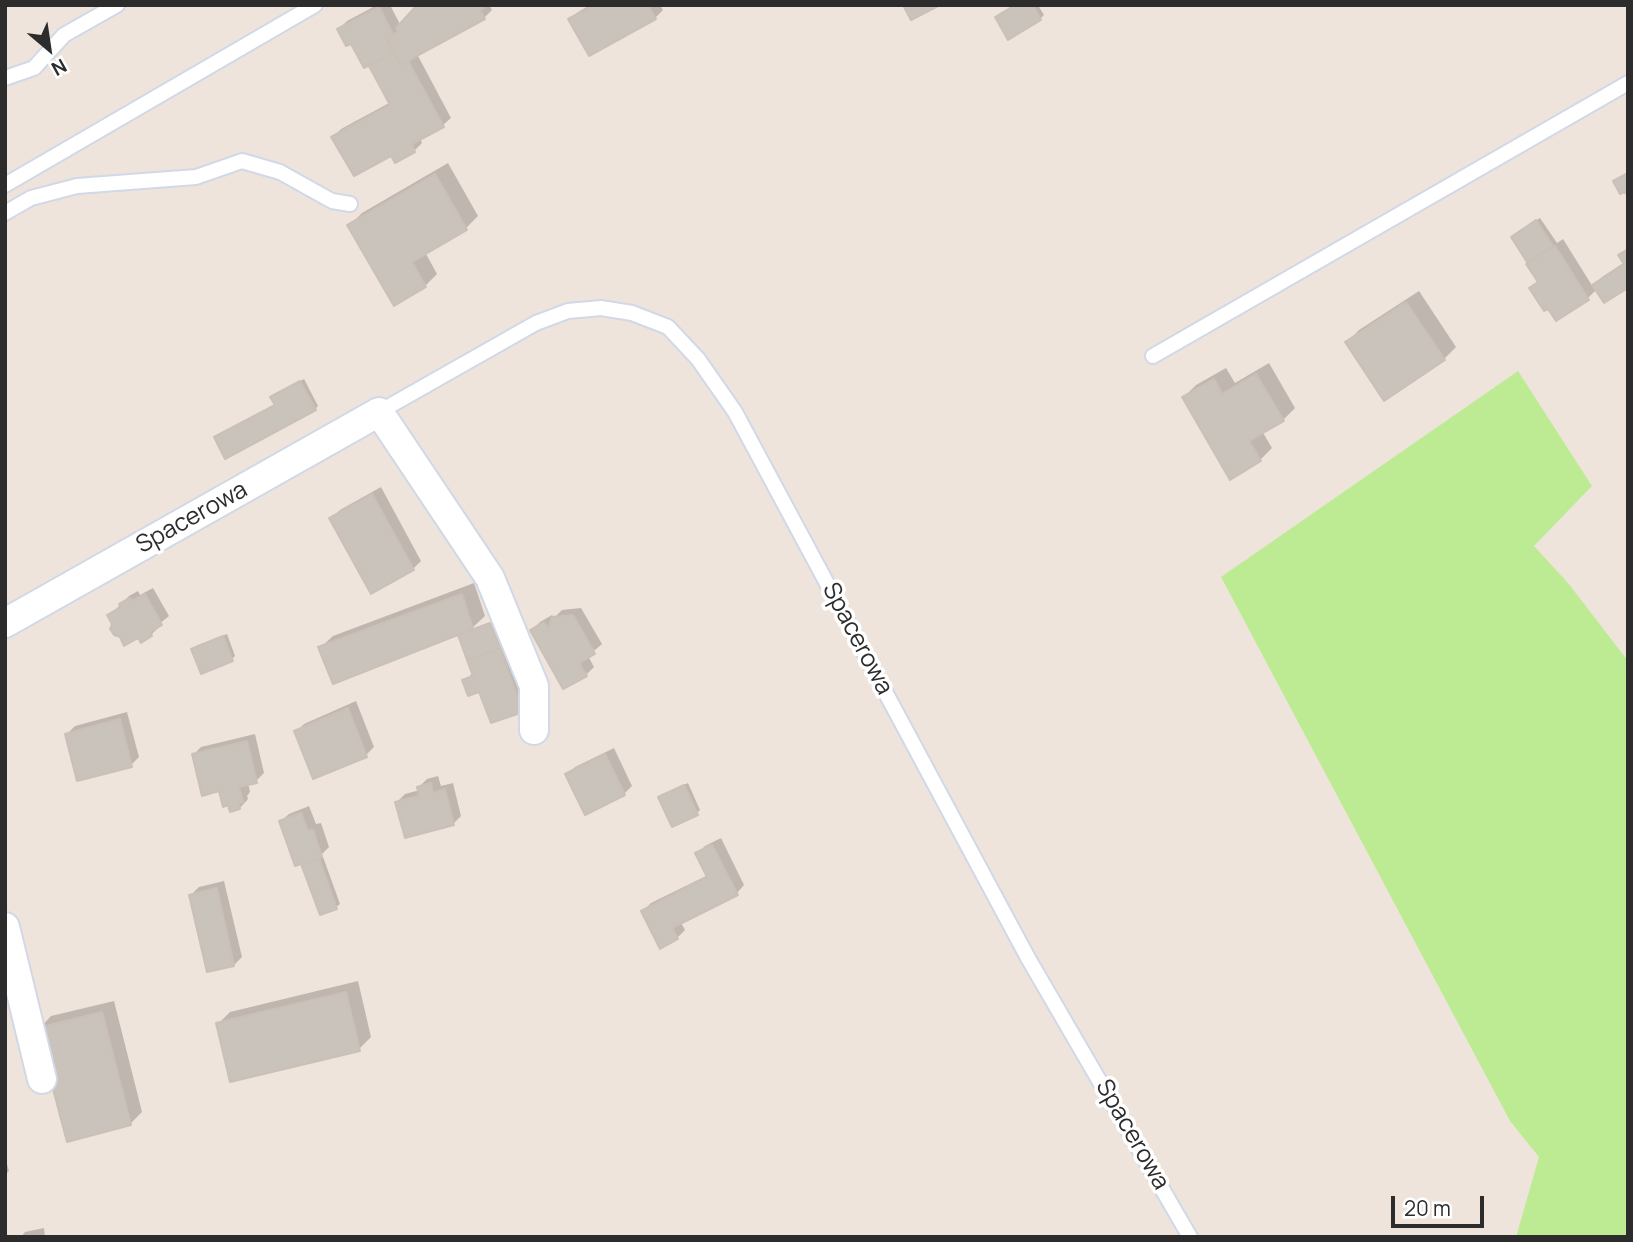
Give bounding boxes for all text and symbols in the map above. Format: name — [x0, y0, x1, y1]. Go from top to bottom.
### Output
north arrow — [14, 14, 84, 84]
text: N — [47, 53, 71, 82]
street label: Spacerowa — [131, 476, 253, 560]
street label: Spacerowa — [816, 578, 898, 700]
street label: Spacerowa — [1089, 1075, 1175, 1195]
scale bar — [1395, 1182, 1488, 1226]
text: 20 m — [1404, 1194, 1451, 1222]

